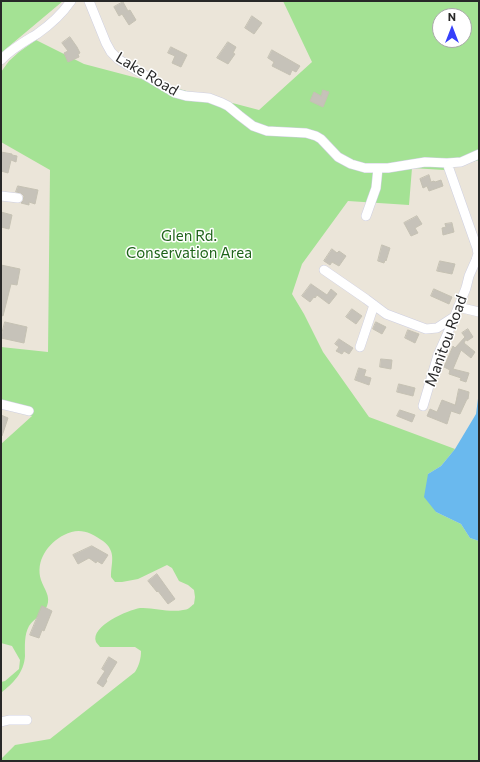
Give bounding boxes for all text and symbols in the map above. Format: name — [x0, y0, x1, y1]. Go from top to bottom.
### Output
north arrow — [432, 8, 472, 48]
text: N — [448, 10, 456, 23]
street label: Lake Road — [112, 48, 182, 100]
park label: Glen Rd. Conservation Area — [126, 227, 252, 262]
street label: Manitou Road — [421, 293, 471, 389]

